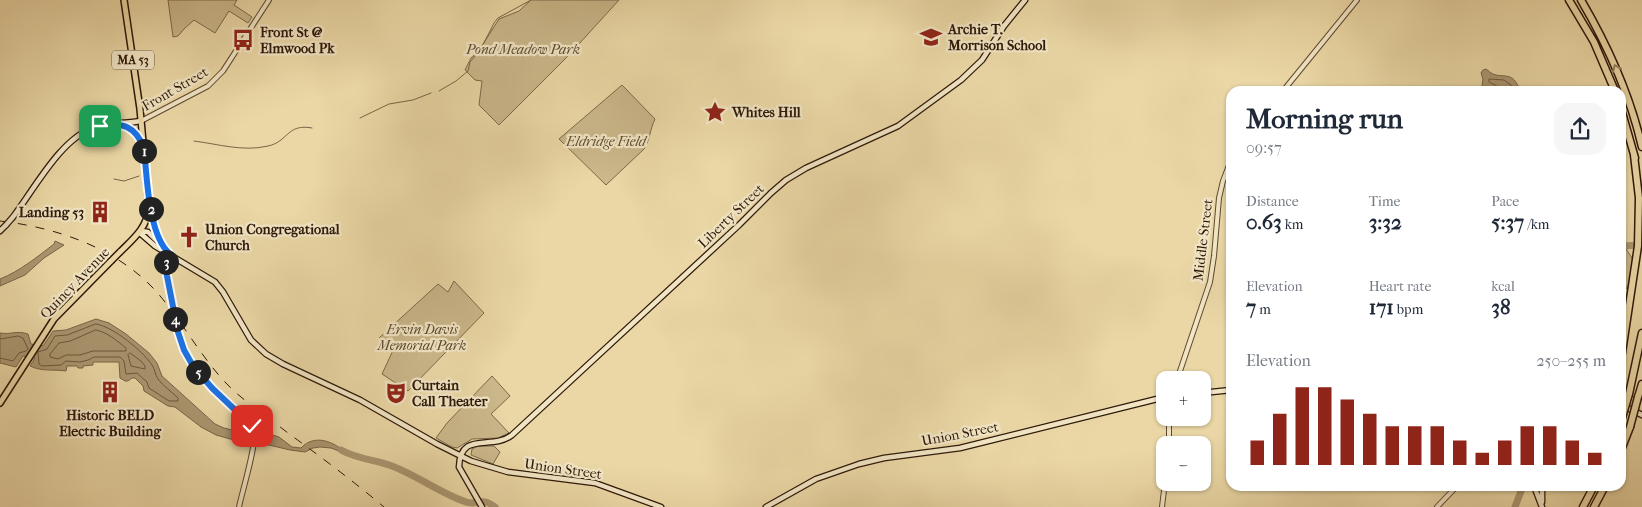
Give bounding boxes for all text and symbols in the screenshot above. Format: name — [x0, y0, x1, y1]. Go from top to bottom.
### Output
place label: Archie T. Morrison School — [947, 21, 1046, 54]
place label: Front St @ Elmwood Pk — [259, 24, 335, 57]
school or university icon: Archie T. Morrison School — [918, 24, 944, 50]
bus stop icon: Front St @ Elmwood Pk — [230, 27, 256, 53]
park label: Pond Meadow Park — [465, 41, 580, 58]
road number: MA 53 — [112, 50, 154, 70]
street label: Front Street — [139, 63, 211, 115]
one-way arrow — [1611, 64, 1622, 73]
place icon: Whites Hill — [702, 99, 728, 125]
text: Morning run — [1246, 102, 1403, 135]
button: share — [1554, 103, 1606, 155]
place label: Whites Hill — [731, 104, 801, 121]
pin — [79, 105, 121, 147]
icon: arrive — [86, 112, 114, 140]
park label: Eldridge Field — [565, 133, 648, 150]
pin: 1 — [132, 138, 156, 164]
text: 09:57 — [1246, 138, 1282, 157]
text: 1 — [142, 143, 147, 160]
street label: Liberty Street — [694, 180, 768, 252]
text: Distance — [1246, 193, 1299, 210]
text: Time — [1369, 193, 1400, 210]
text: Pace — [1491, 193, 1519, 210]
pin: 2 — [138, 196, 164, 222]
street label: Middle Street — [1190, 198, 1216, 282]
building icon: Landing 53 — [87, 199, 113, 225]
text: 2 — [148, 201, 155, 218]
place label: Landing 53 — [19, 204, 84, 221]
text: 0.63 — [1246, 210, 1282, 234]
text: 3:32 — [1369, 210, 1402, 234]
text: 5:37 — [1491, 210, 1524, 234]
text: km — [1282, 216, 1303, 233]
text: /km — [1524, 216, 1550, 233]
place label: Union Congregational Church — [204, 221, 340, 254]
church icon: Union Congregational Church — [176, 224, 202, 250]
street label: Quincy Avenue — [37, 244, 113, 322]
pin: 3 — [154, 250, 178, 274]
text: 3 — [164, 254, 169, 271]
text: Elevation — [1246, 278, 1303, 295]
text: Heart rate — [1369, 278, 1431, 295]
text: kcal — [1491, 278, 1515, 295]
text: 7 — [1246, 295, 1256, 319]
text: 171 — [1369, 295, 1394, 319]
text: 38 — [1491, 295, 1511, 319]
text: m — [1256, 301, 1271, 318]
text: bpm — [1394, 301, 1423, 318]
pin: 4 — [162, 306, 188, 332]
text: 4 — [171, 311, 180, 328]
park label: Ervin Davis Memorial Park — [377, 321, 466, 354]
text: Elevation — [1246, 351, 1311, 370]
text: 250–255 m — [1536, 351, 1606, 370]
pin: 5 — [186, 360, 210, 384]
text: 5 — [195, 364, 202, 381]
map controls — [1156, 371, 1211, 491]
button: + — [1156, 371, 1211, 426]
place label: Curtain Call Theater — [412, 377, 488, 410]
building icon: Historic BELD Electric Building — [97, 379, 123, 405]
theatre icon: Curtain Call Theater — [383, 380, 409, 406]
pin — [231, 405, 273, 447]
place label: Historic BELD Electric Building — [59, 407, 161, 440]
icon: check — [238, 412, 266, 440]
street label: Union Street — [920, 418, 1000, 450]
button: − — [1156, 436, 1211, 491]
street label: Union Street — [523, 455, 603, 483]

